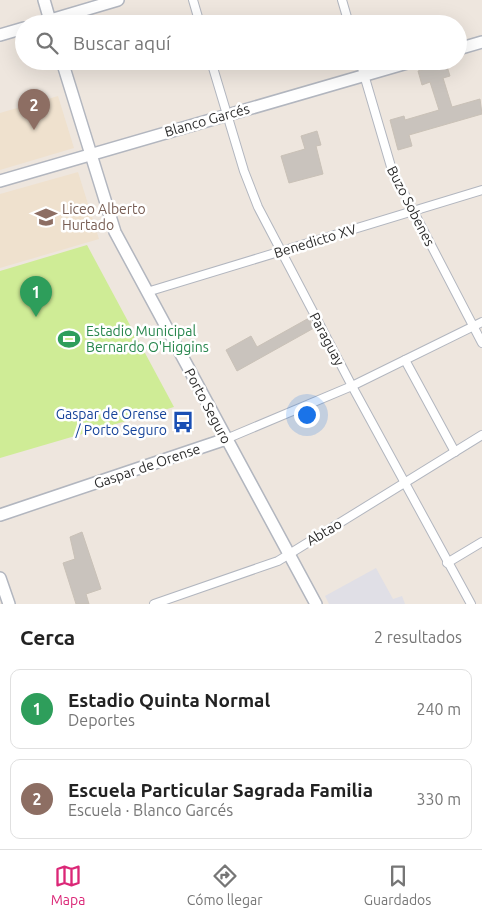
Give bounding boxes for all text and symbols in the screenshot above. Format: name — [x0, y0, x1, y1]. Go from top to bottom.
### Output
search box — [15, 15, 467, 70]
icon: search — [33, 29, 61, 57]
text: Buscar aquí — [73, 32, 171, 54]
pin: 2 — [18, 89, 50, 130]
street label: Blanco Garcés — [163, 100, 251, 140]
street label: Buzo Sobenes — [384, 163, 438, 249]
place label: Liceo Alberto Hurtado — [62, 201, 146, 233]
school or university icon: Liceo Alberto Hurtado — [33, 204, 59, 230]
street label: Benedicto XV — [272, 221, 358, 261]
pin: 1 — [20, 276, 52, 317]
street label: Paraguay — [306, 310, 348, 369]
place label: Estadio Municipal Bernardo O'Higgins — [86, 323, 209, 355]
sports icon: Estadio Municipal Bernardo O'Higgins — [56, 326, 82, 352]
street label: Porto Seguro — [181, 366, 235, 446]
your location — [294, 402, 320, 428]
place label: Gaspar de Orense / Porto Seguro — [56, 406, 167, 438]
bus stop icon: Gaspar de Orense / Porto Seguro — [170, 409, 196, 435]
street label: Gaspar de Orense — [92, 440, 202, 492]
street label: Abtao — [304, 515, 344, 549]
text: Cerca — [20, 625, 75, 649]
text: 2 resultados — [374, 628, 462, 646]
text: Estadio Quinta Normal — [68, 689, 270, 711]
text: 1 — [32, 700, 42, 718]
text: 240 m — [416, 700, 461, 718]
text: Deportes — [68, 711, 135, 729]
text: Escuela Particular Sagrada Familia — [68, 779, 373, 801]
text: 2 — [32, 790, 42, 808]
text: 330 m — [416, 790, 461, 808]
text: Escuela · Blanco Garcés — [68, 801, 233, 819]
tab: Mapa — [51, 862, 85, 908]
tab: Cómo llegar — [187, 862, 262, 908]
tab: Guardados — [364, 862, 431, 908]

